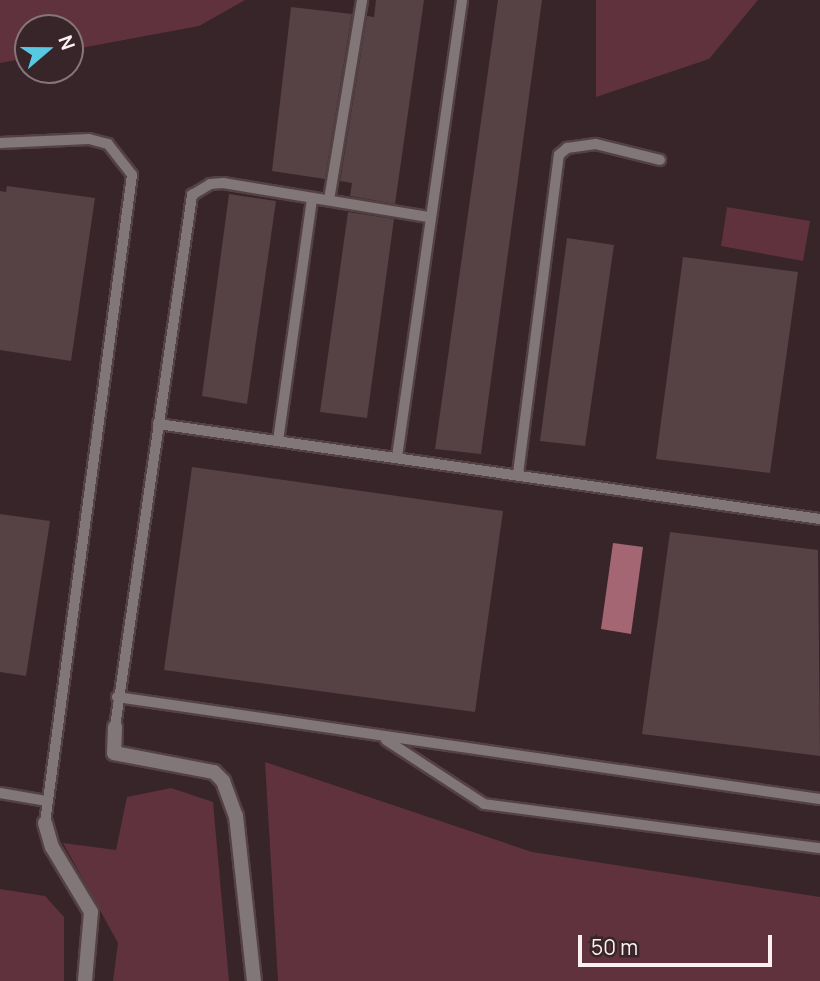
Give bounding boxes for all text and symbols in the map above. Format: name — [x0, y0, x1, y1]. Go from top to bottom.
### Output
north arrow — [14, 14, 84, 84]
text: N — [52, 32, 81, 53]
scale bar — [582, 922, 776, 966]
text: 50 m — [591, 933, 638, 961]

